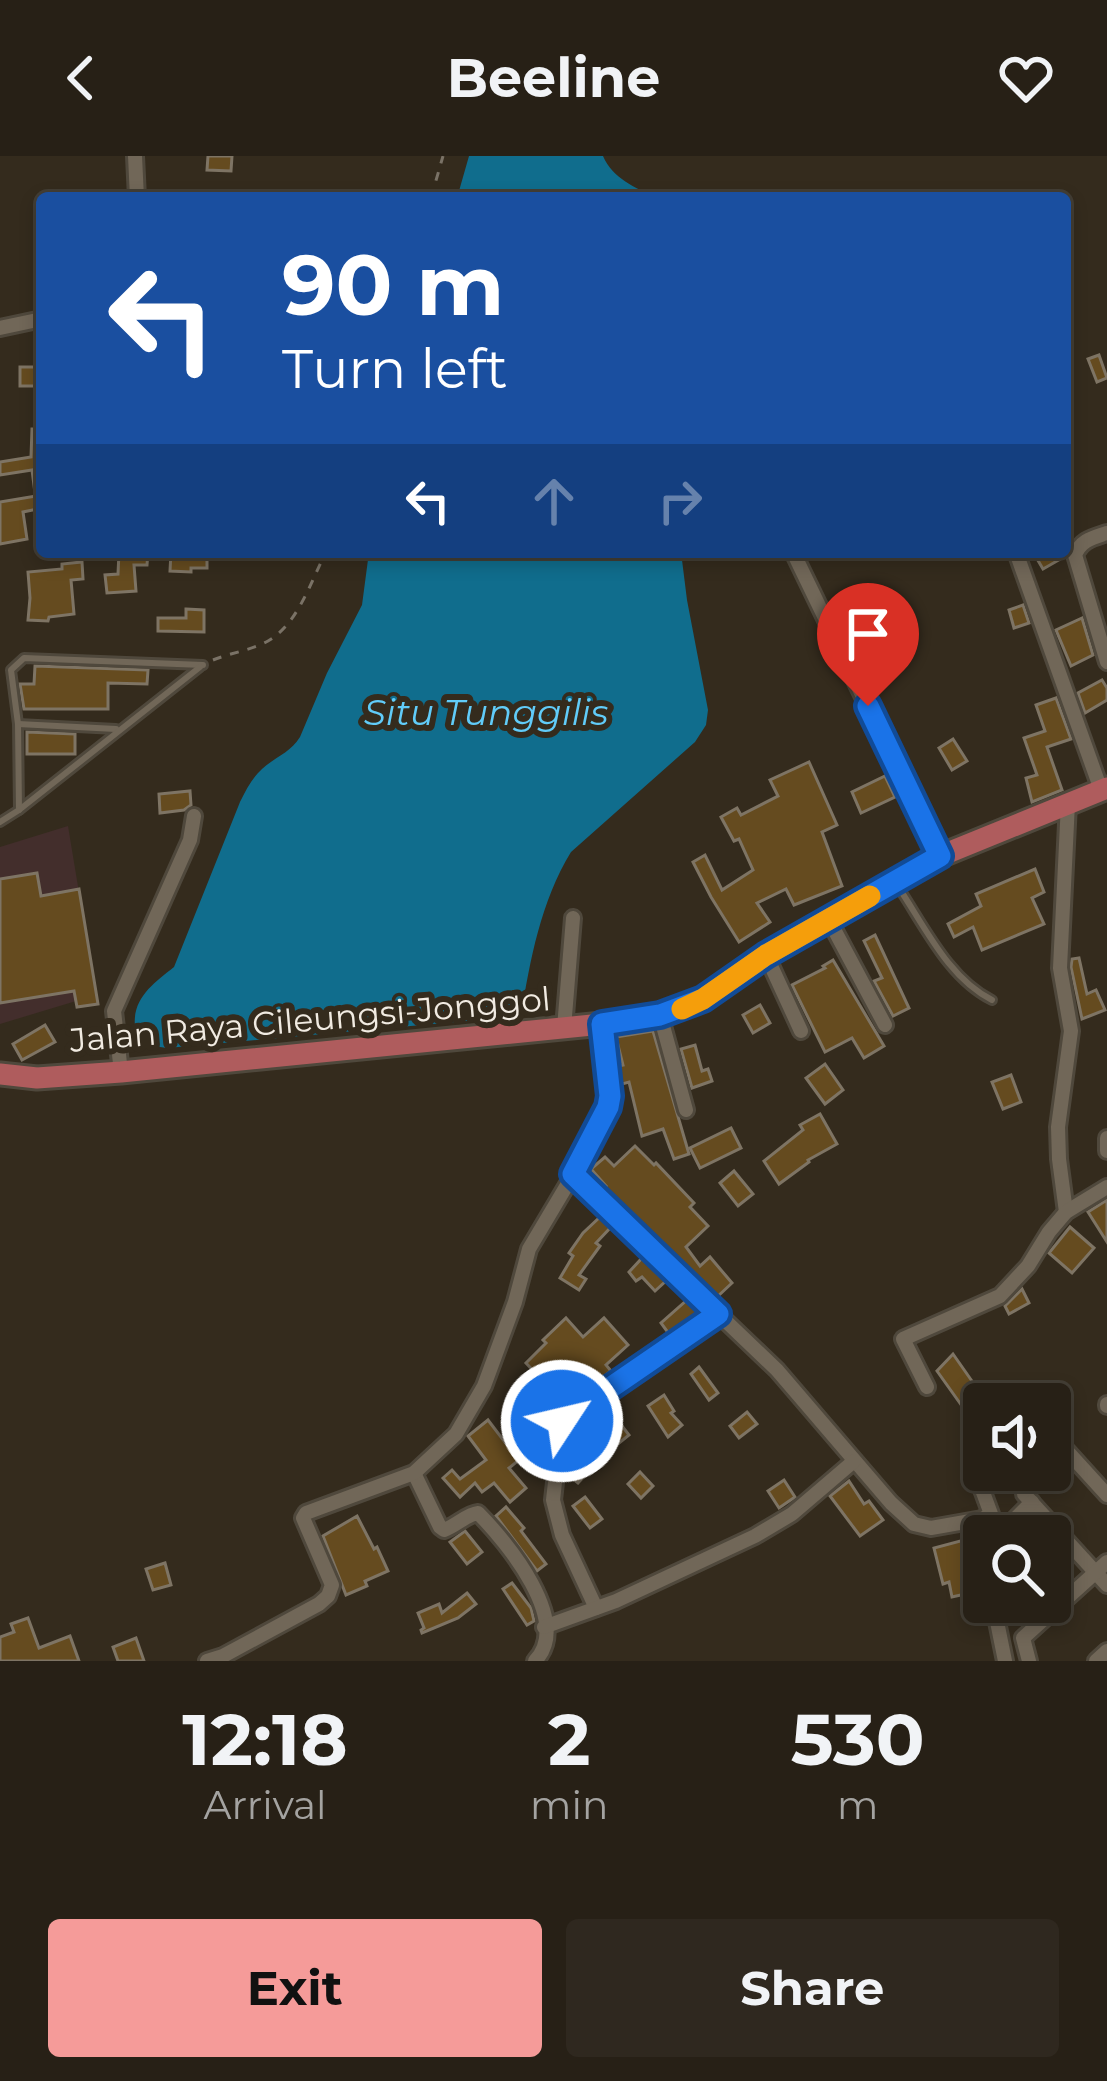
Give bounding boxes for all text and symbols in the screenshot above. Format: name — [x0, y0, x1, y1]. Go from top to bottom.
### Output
icon: back — [48, 45, 114, 111]
text: Beeline — [447, 45, 660, 111]
icon: heart — [993, 45, 1059, 111]
text: 90 m — [282, 234, 504, 336]
icon: left — [84, 240, 240, 396]
text: Turn left — [282, 336, 508, 402]
icon: left — [395, 468, 461, 534]
icon: ahead — [521, 468, 587, 534]
icon: right — [647, 468, 713, 534]
pin — [817, 583, 919, 706]
icon: arrive — [835, 601, 901, 667]
water label: Situ Tunggilis — [364, 690, 608, 734]
street label: Jalan Raya Cileungsi-Jonggol — [67, 978, 552, 1060]
position arrow — [499, 1358, 625, 1484]
map controls — [963, 1383, 1071, 1623]
button: sound — [963, 1383, 1071, 1491]
button: search — [963, 1515, 1071, 1623]
text: 12:18 — [182, 1695, 348, 1783]
text: 2 — [548, 1695, 590, 1783]
text: 530 — [791, 1695, 925, 1783]
text: Arrival — [204, 1781, 327, 1829]
text: min — [530, 1781, 608, 1829]
text: m — [837, 1781, 878, 1829]
button: Exit — [48, 1919, 542, 2057]
button: Share — [566, 1919, 1059, 2057]

